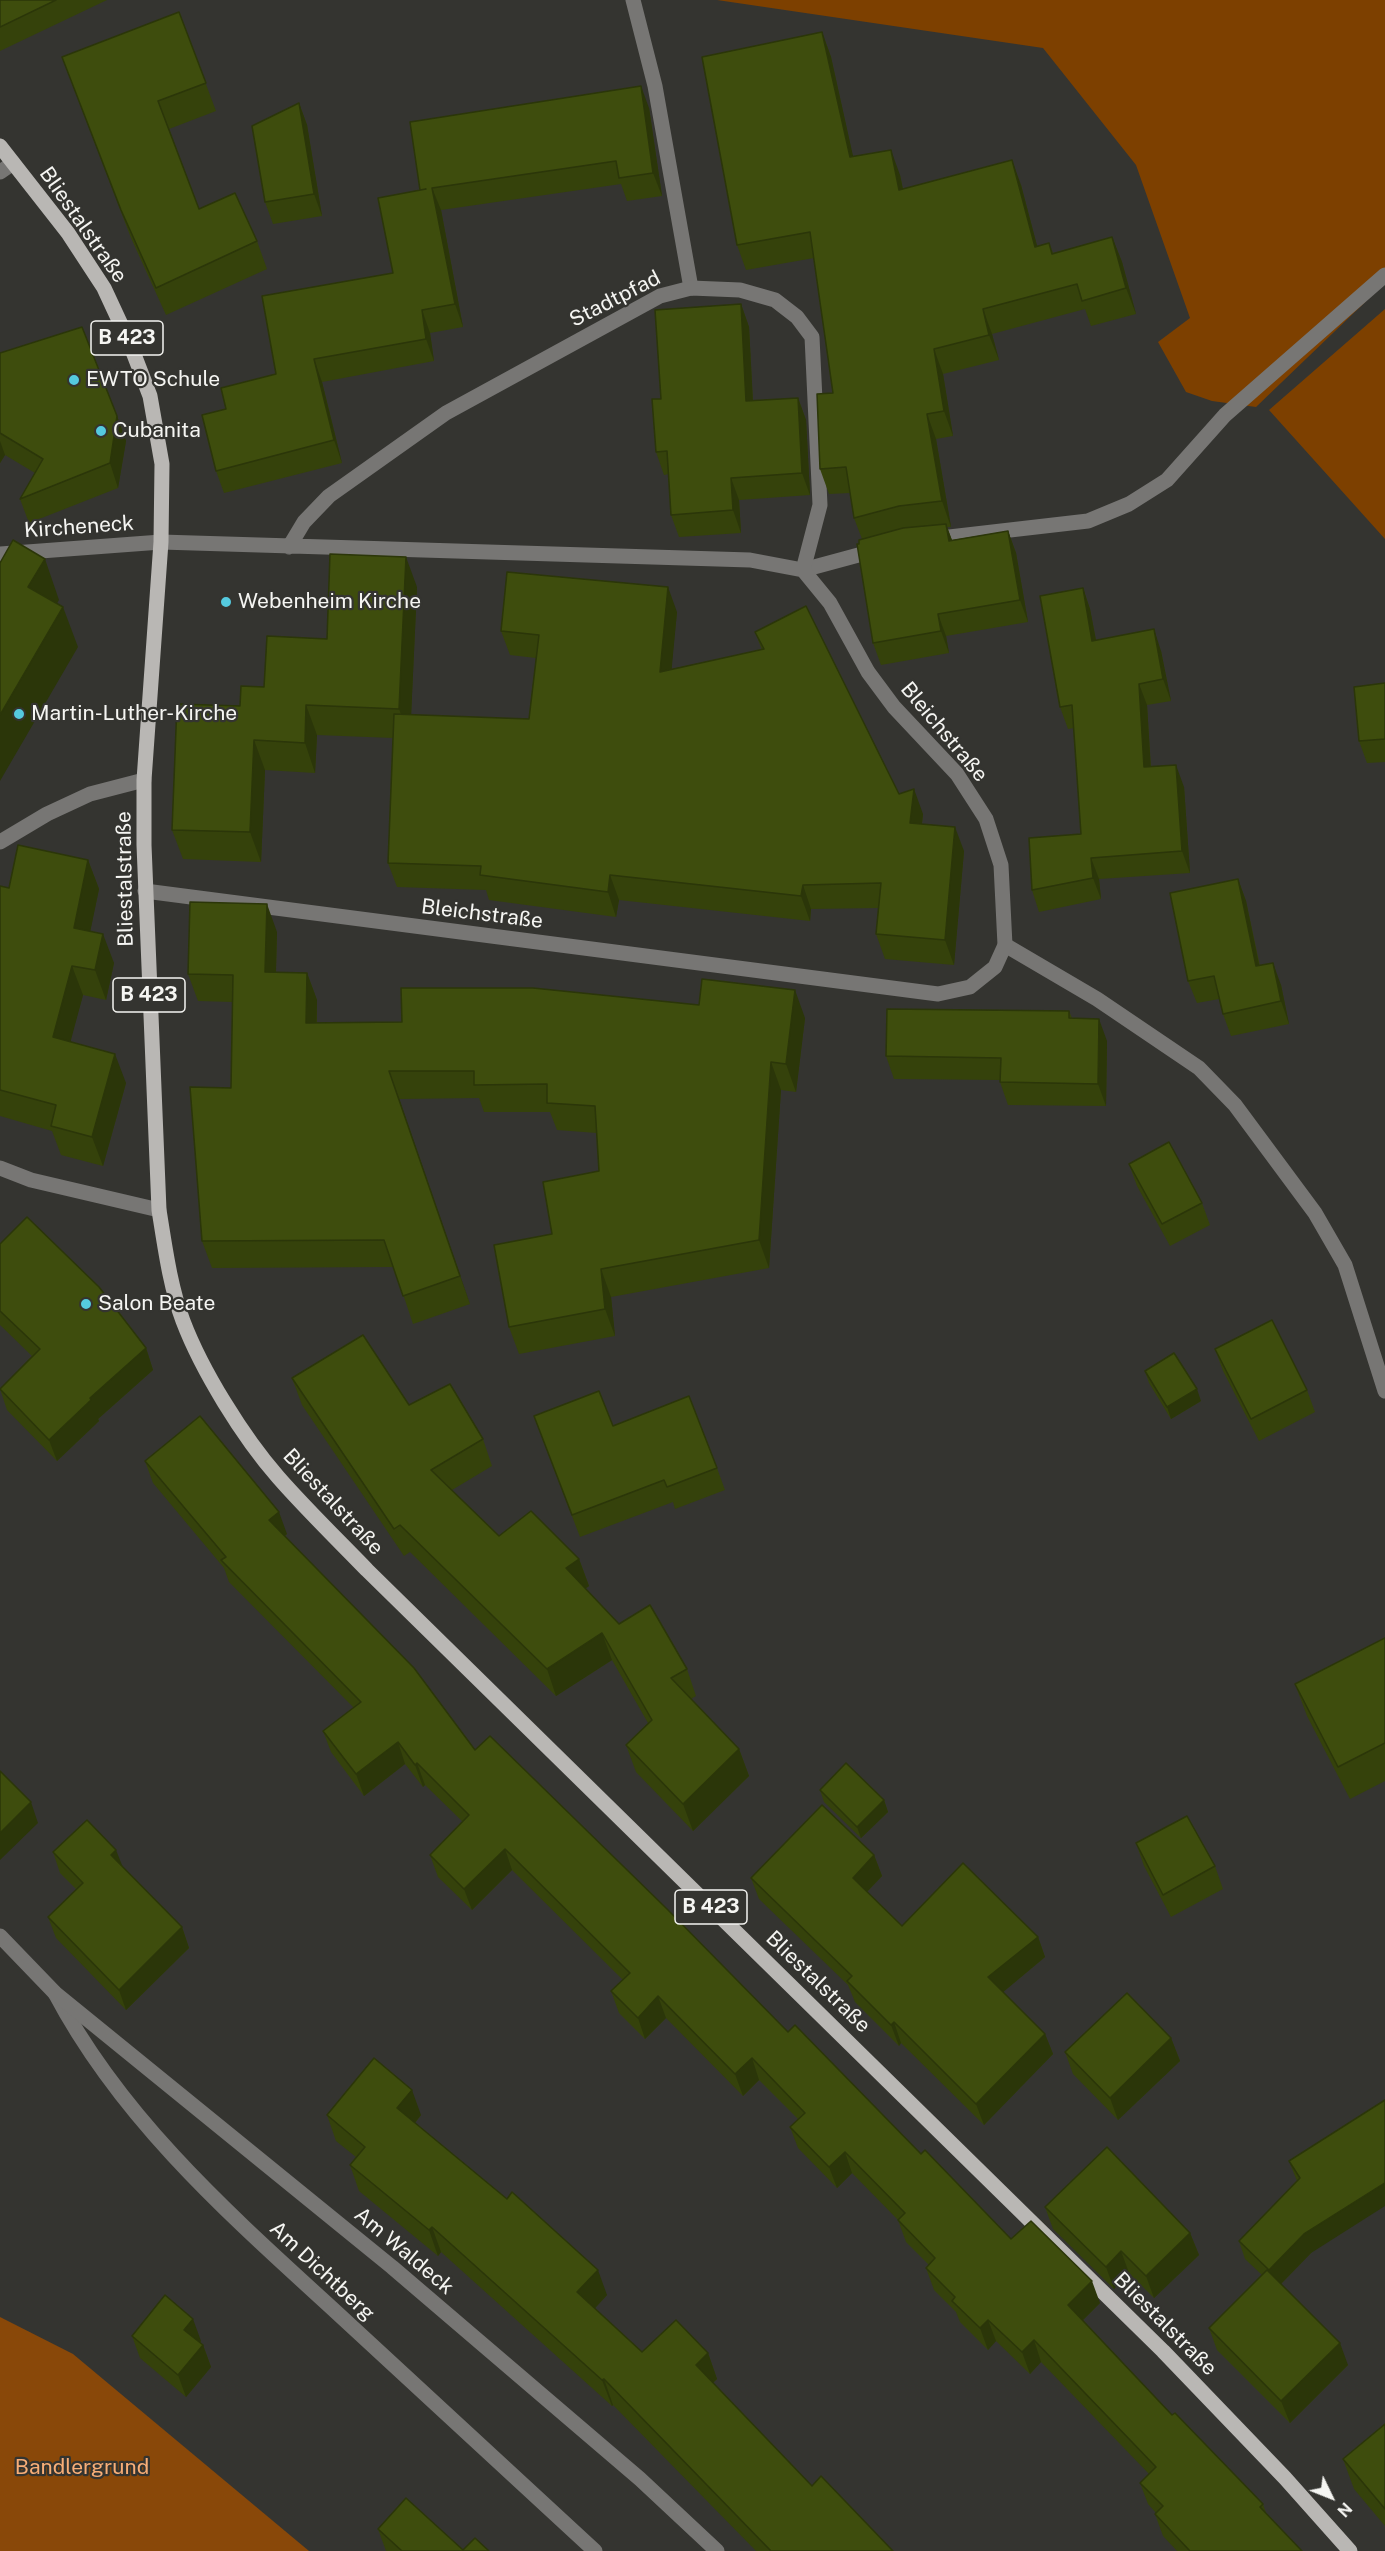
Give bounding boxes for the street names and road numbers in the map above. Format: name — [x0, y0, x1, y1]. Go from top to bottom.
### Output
street label: Bliestalstraße — [34, 162, 132, 288]
street label: Stadtpfad — [565, 265, 665, 333]
road number: B 423 — [91, 321, 163, 355]
street label: Kircheneck — [23, 511, 135, 543]
street label: Bleichstraße — [895, 677, 993, 787]
street label: Bliestalstraße — [111, 811, 139, 947]
street label: Bleichstraße — [420, 894, 544, 934]
road number: B 423 — [113, 978, 185, 1012]
street label: Bliestalstraße — [277, 1444, 389, 1560]
road number: B 423 — [675, 1890, 747, 1924]
street label: Bliestalstraße — [760, 1926, 876, 2038]
street label: Am Waldeck — [349, 2202, 459, 2300]
street label: Am Dichtberg — [264, 2216, 380, 2326]
street label: Bliestalstraße — [1108, 2267, 1222, 2381]

